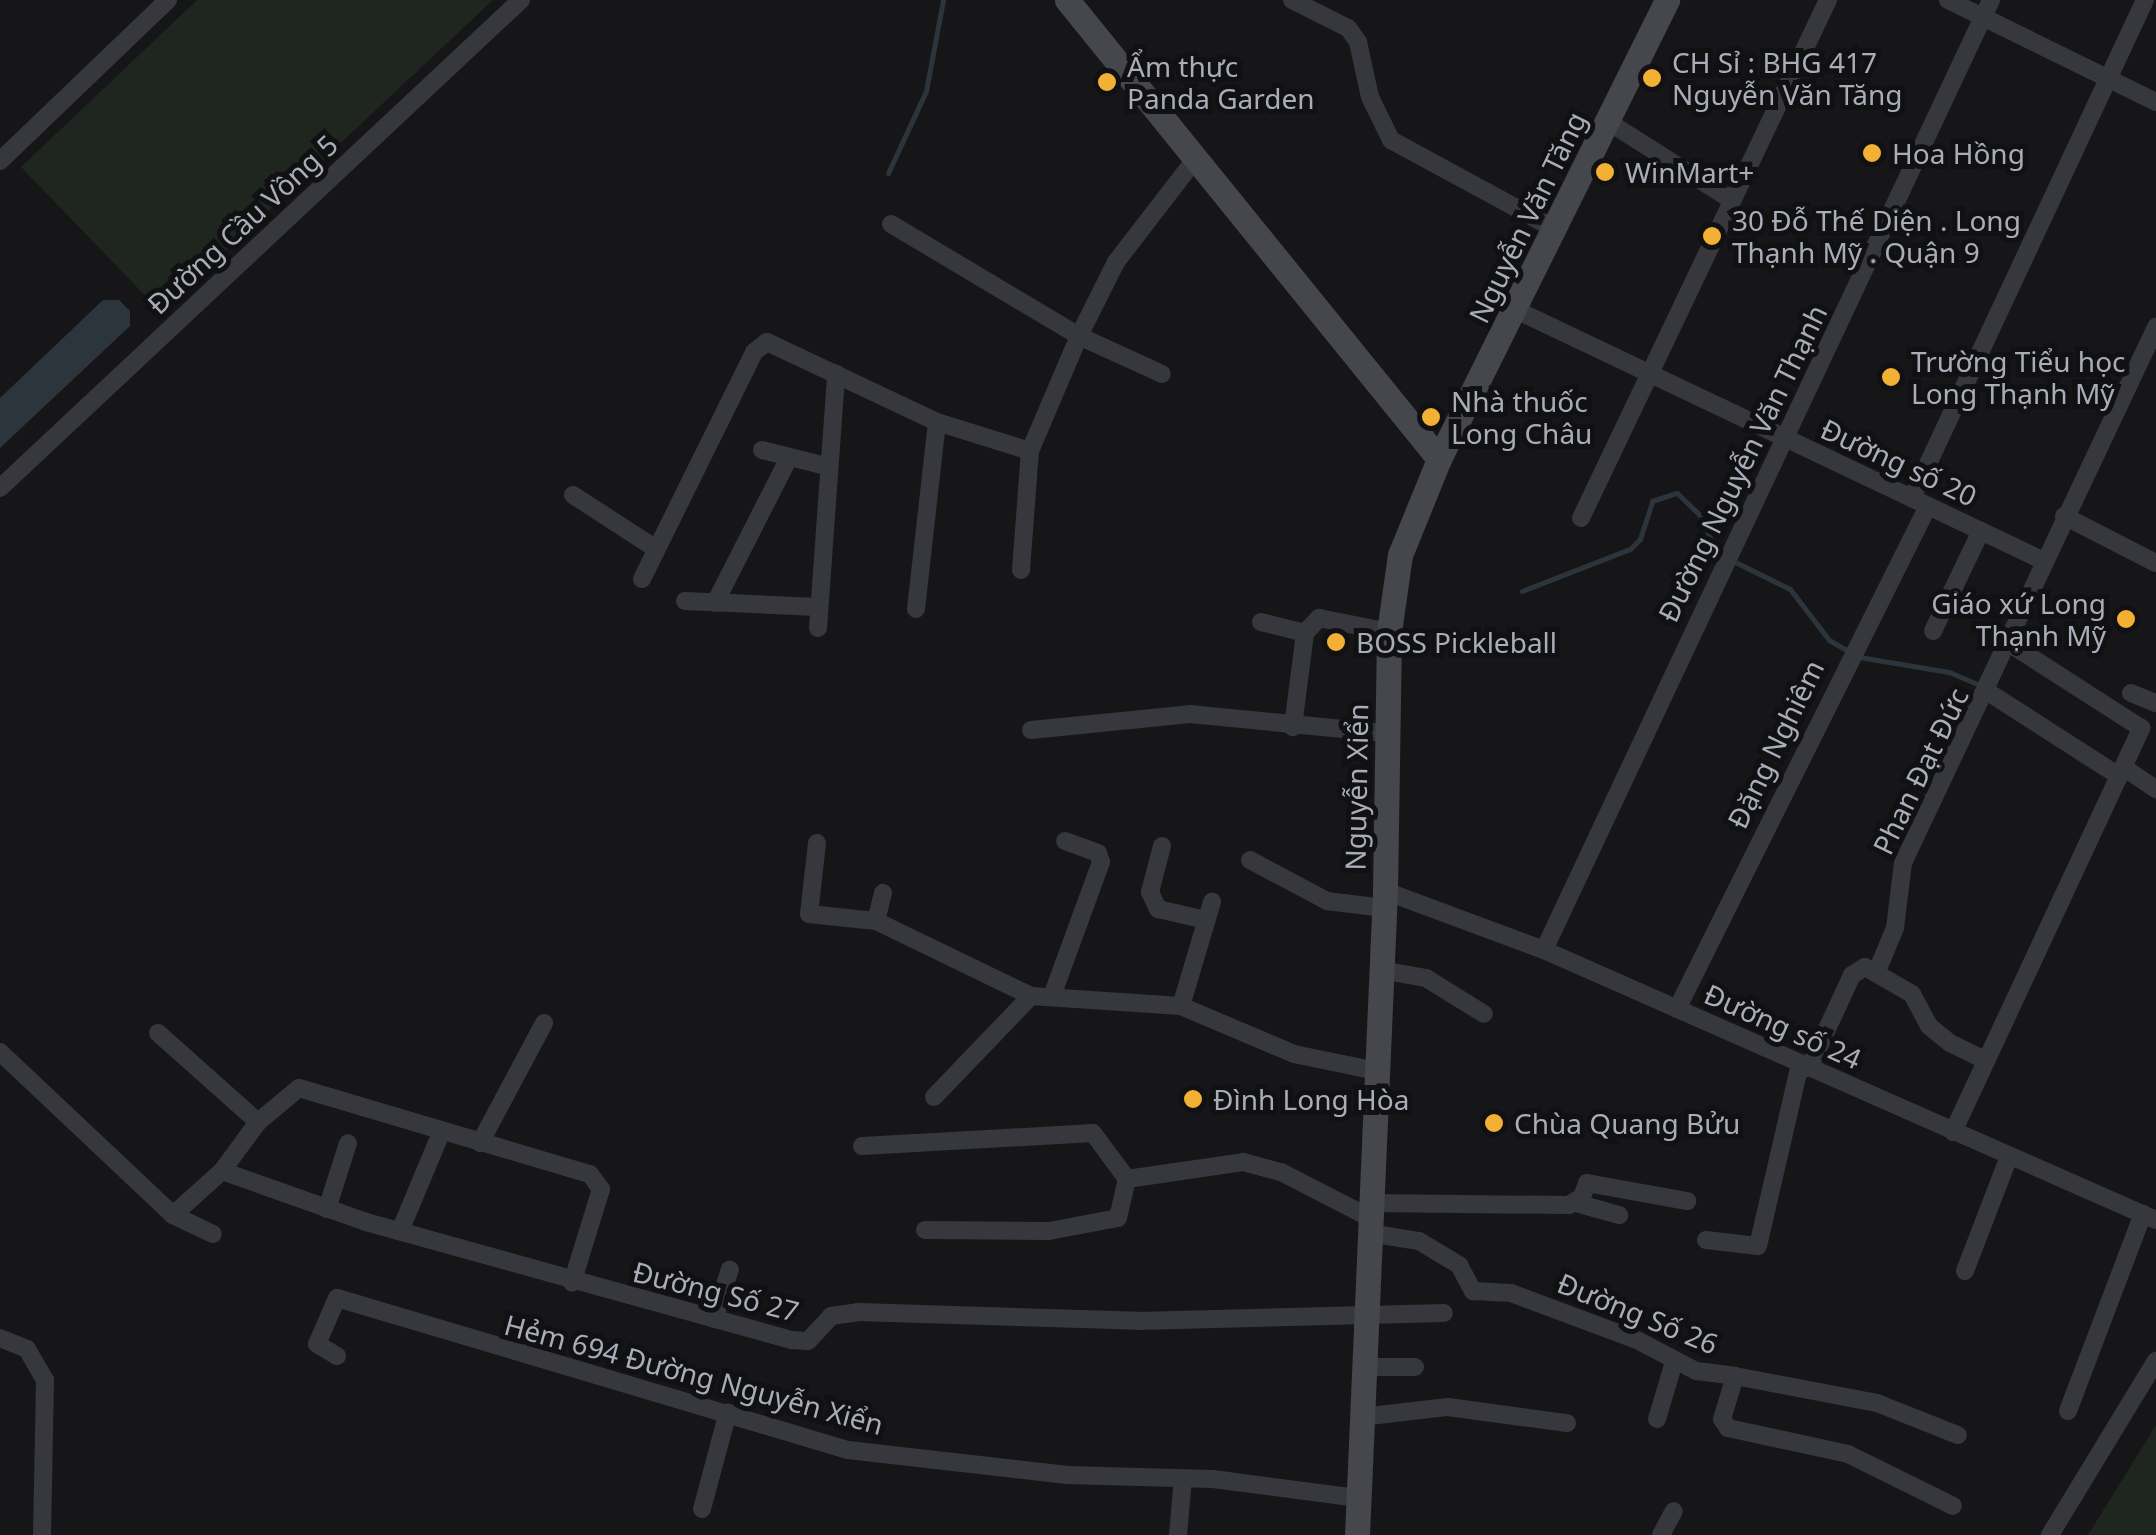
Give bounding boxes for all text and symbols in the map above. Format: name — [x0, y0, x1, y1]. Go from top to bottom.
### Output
place label: CH Sỉ : BHG 417 Nguyễn Văn Tăng — [1672, 45, 1903, 111]
place label: Ẩm thực Panda Garden — [1127, 49, 1315, 115]
marker: CH Sỉ : BHG 417 Nguyễn Văn Tăng — [1641, 67, 1663, 89]
marker: Ẩm thực Panda Garden — [1096, 71, 1118, 93]
street label: Nguyễn Văn Tăng — [1461, 106, 1593, 328]
street label: Đường Cầu Vồng 5 — [140, 127, 344, 321]
place label: Hoa Hồng — [1892, 136, 2025, 170]
marker: Hoa Hồng — [1861, 142, 1883, 164]
place label: WinMart+ — [1625, 155, 1754, 189]
marker: WinMart+ — [1594, 161, 1616, 183]
place label: 30 Đỗ Thế Diện . Long Thạnh Mỹ . Quận 9 — [1732, 203, 2021, 269]
marker: 30 Đỗ Thế Diện . Long Thạnh Mỹ . Quận 9 — [1701, 225, 1723, 247]
street label: Đường Nguyễn Văn Thạnh — [1651, 299, 1833, 627]
place label: Trường Tiểu học Long Thạnh Mỹ — [1911, 344, 2126, 410]
marker: Trường Tiểu học Long Thạnh Mỹ — [1880, 366, 1902, 388]
place label: Nhà thuốc Long Châu — [1451, 384, 1592, 450]
marker: Nhà thuốc Long Châu — [1420, 406, 1442, 428]
street label: Đường số 20 — [1816, 411, 1982, 513]
place label: Giáo xứ Long Thạnh Mỹ — [1931, 586, 2106, 652]
marker: Giáo xứ Long Thạnh Mỹ — [2115, 608, 2137, 630]
place label: BOSS Pickleball — [1356, 625, 1557, 659]
marker: BOSS Pickleball — [1325, 631, 1347, 653]
street label: Đặng Nghiêm — [1720, 654, 1830, 834]
street label: Phan Đạt Đức — [1865, 682, 1975, 860]
street label: Nguyễn Xiển — [1338, 703, 1374, 871]
street label: Đường số 24 — [1699, 976, 1867, 1076]
place label: Đình Long Hòa — [1213, 1082, 1409, 1116]
marker: Đình Long Hòa — [1182, 1088, 1204, 1110]
place label: Chùa Quang Bửu — [1514, 1106, 1740, 1140]
marker: Chùa Quang Bửu — [1483, 1112, 1505, 1134]
street label: Đường Số 27 — [629, 1254, 803, 1328]
street label: Đường Số 26 — [1553, 1266, 1723, 1360]
street label: Hẻm 694 Đường Nguyễn Xiển — [501, 1307, 887, 1441]

